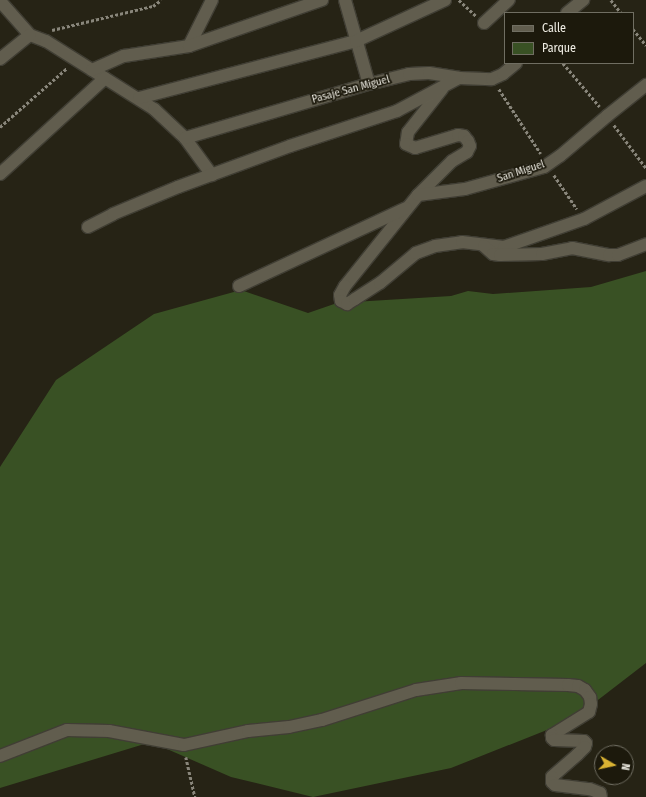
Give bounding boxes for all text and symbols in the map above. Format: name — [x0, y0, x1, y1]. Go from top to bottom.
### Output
legend — [504, 12, 634, 64]
text: Calle — [542, 21, 566, 35]
text: Parque — [542, 41, 576, 55]
street label: Pasaje San Miguel — [311, 73, 391, 107]
street label: San Miguel — [496, 158, 546, 186]
north arrow — [594, 745, 634, 785]
text: N — [618, 763, 632, 771]

